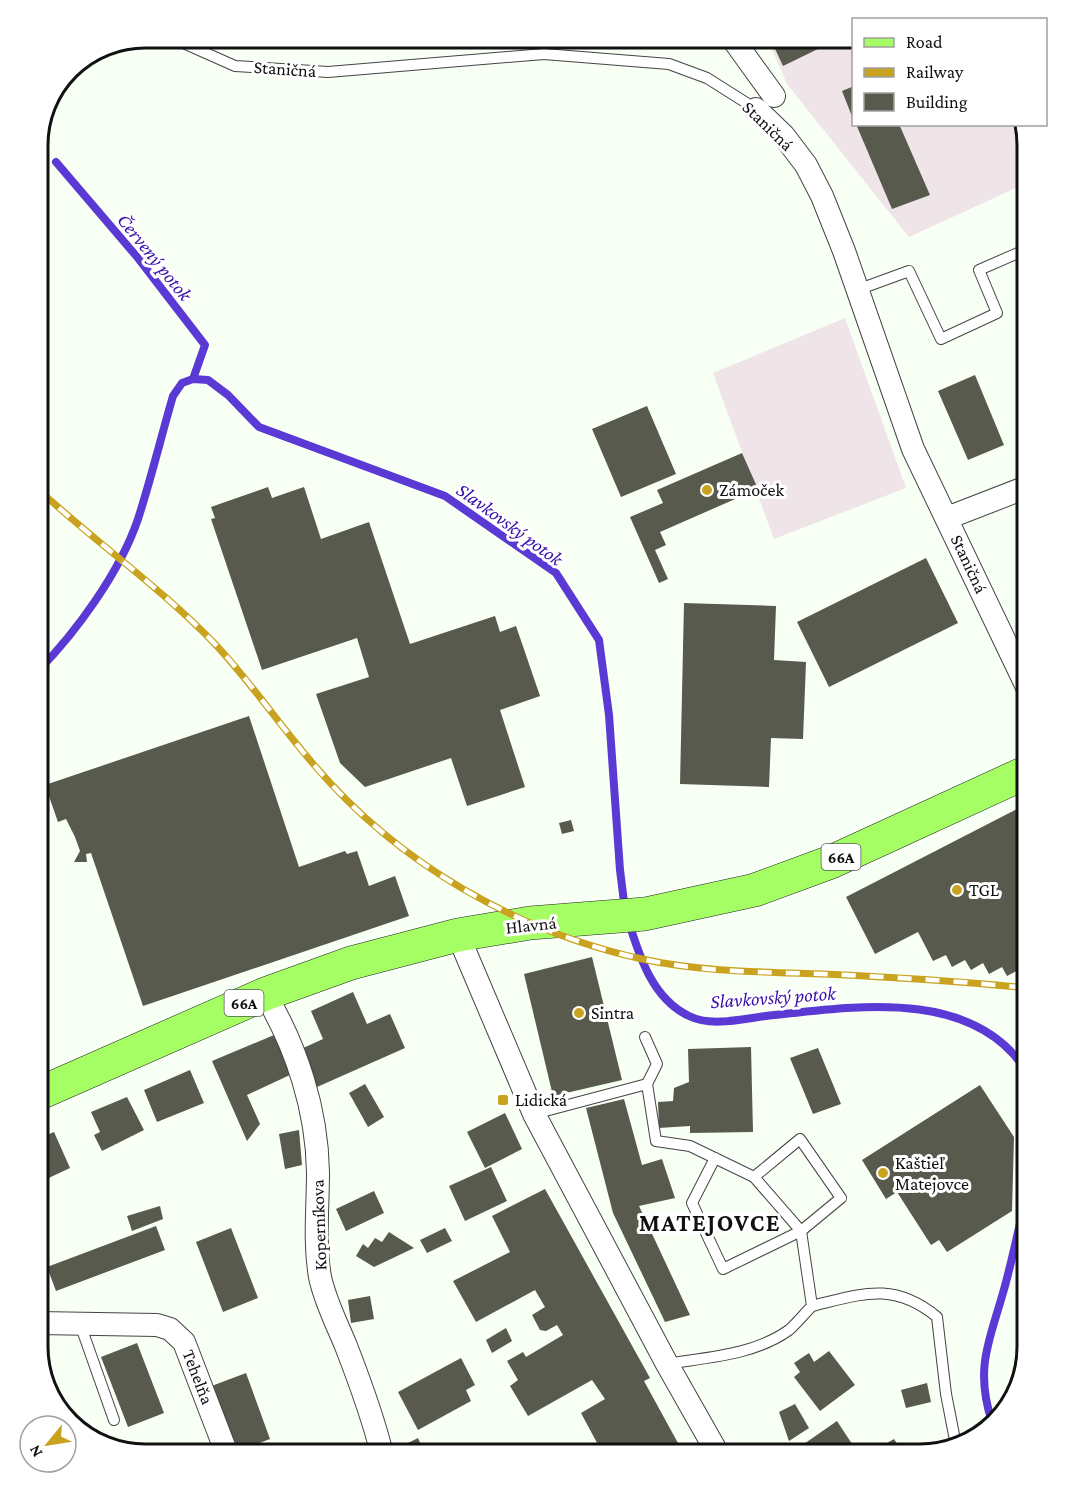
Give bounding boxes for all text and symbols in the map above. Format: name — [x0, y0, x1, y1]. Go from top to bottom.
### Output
legend — [852, 18, 1047, 126]
text: Road — [906, 32, 943, 52]
street label: Staničná — [253, 57, 317, 81]
text: Railway — [906, 62, 964, 82]
text: Building — [906, 92, 968, 112]
street label: Staničná — [739, 97, 797, 155]
water label: Červený potok — [112, 209, 198, 307]
water label: Slavkovský potok — [452, 478, 568, 571]
place label: Zámoček — [719, 480, 784, 500]
marker: Zámoček — [700, 483, 714, 497]
street label: Staničná — [947, 531, 991, 597]
road number: 66A — [822, 844, 860, 870]
place label: TGL — [969, 880, 999, 900]
marker: TGL — [950, 883, 964, 897]
street label: Hlavná — [505, 912, 557, 938]
water label: Slavkovský potok — [710, 982, 838, 1013]
road number: 66A — [224, 990, 264, 1016]
place label: Sintra — [591, 1003, 634, 1023]
marker: Sintra — [572, 1006, 586, 1020]
place label: Lidická — [515, 1090, 567, 1110]
marker: Lidická — [496, 1093, 510, 1107]
place label: Kaštieľ Matejovce — [895, 1153, 969, 1195]
marker: Kaštieľ Matejovce — [876, 1166, 890, 1180]
street label: Koperníkova — [307, 1179, 331, 1271]
district label: MATEJOVCE — [639, 1209, 781, 1236]
street label: Tehelňa — [178, 1347, 218, 1407]
north arrow — [18, 1414, 78, 1474]
text: N — [25, 1442, 46, 1460]

